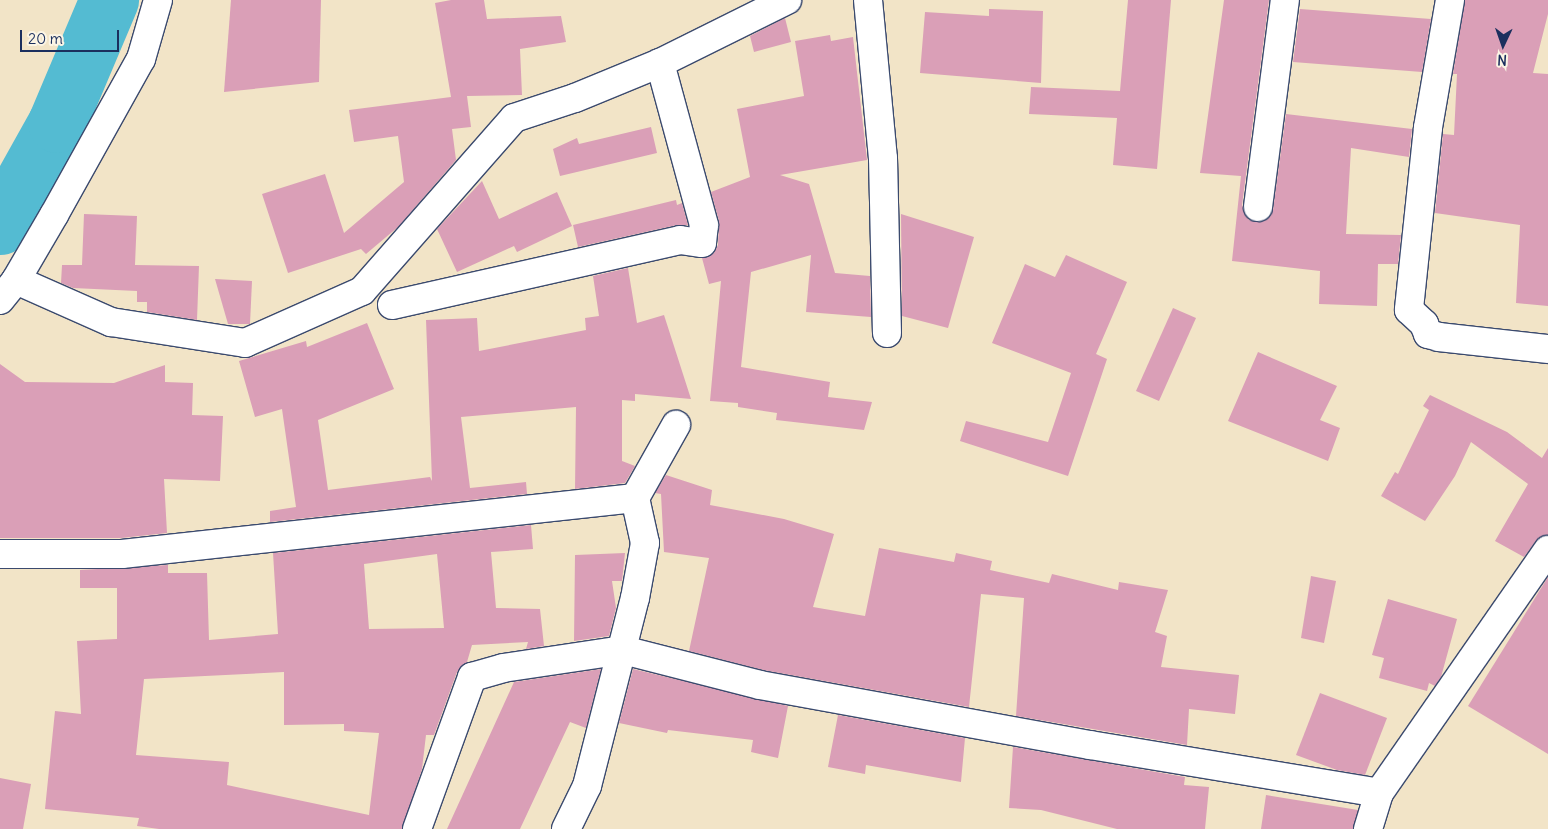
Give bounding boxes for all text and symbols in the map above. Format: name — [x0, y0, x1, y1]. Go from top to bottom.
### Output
scale bar — [22, 20, 121, 52]
north arrow — [1478, 20, 1528, 70]
text: 20 m — [28, 29, 63, 48]
text: N — [1497, 51, 1508, 69]

